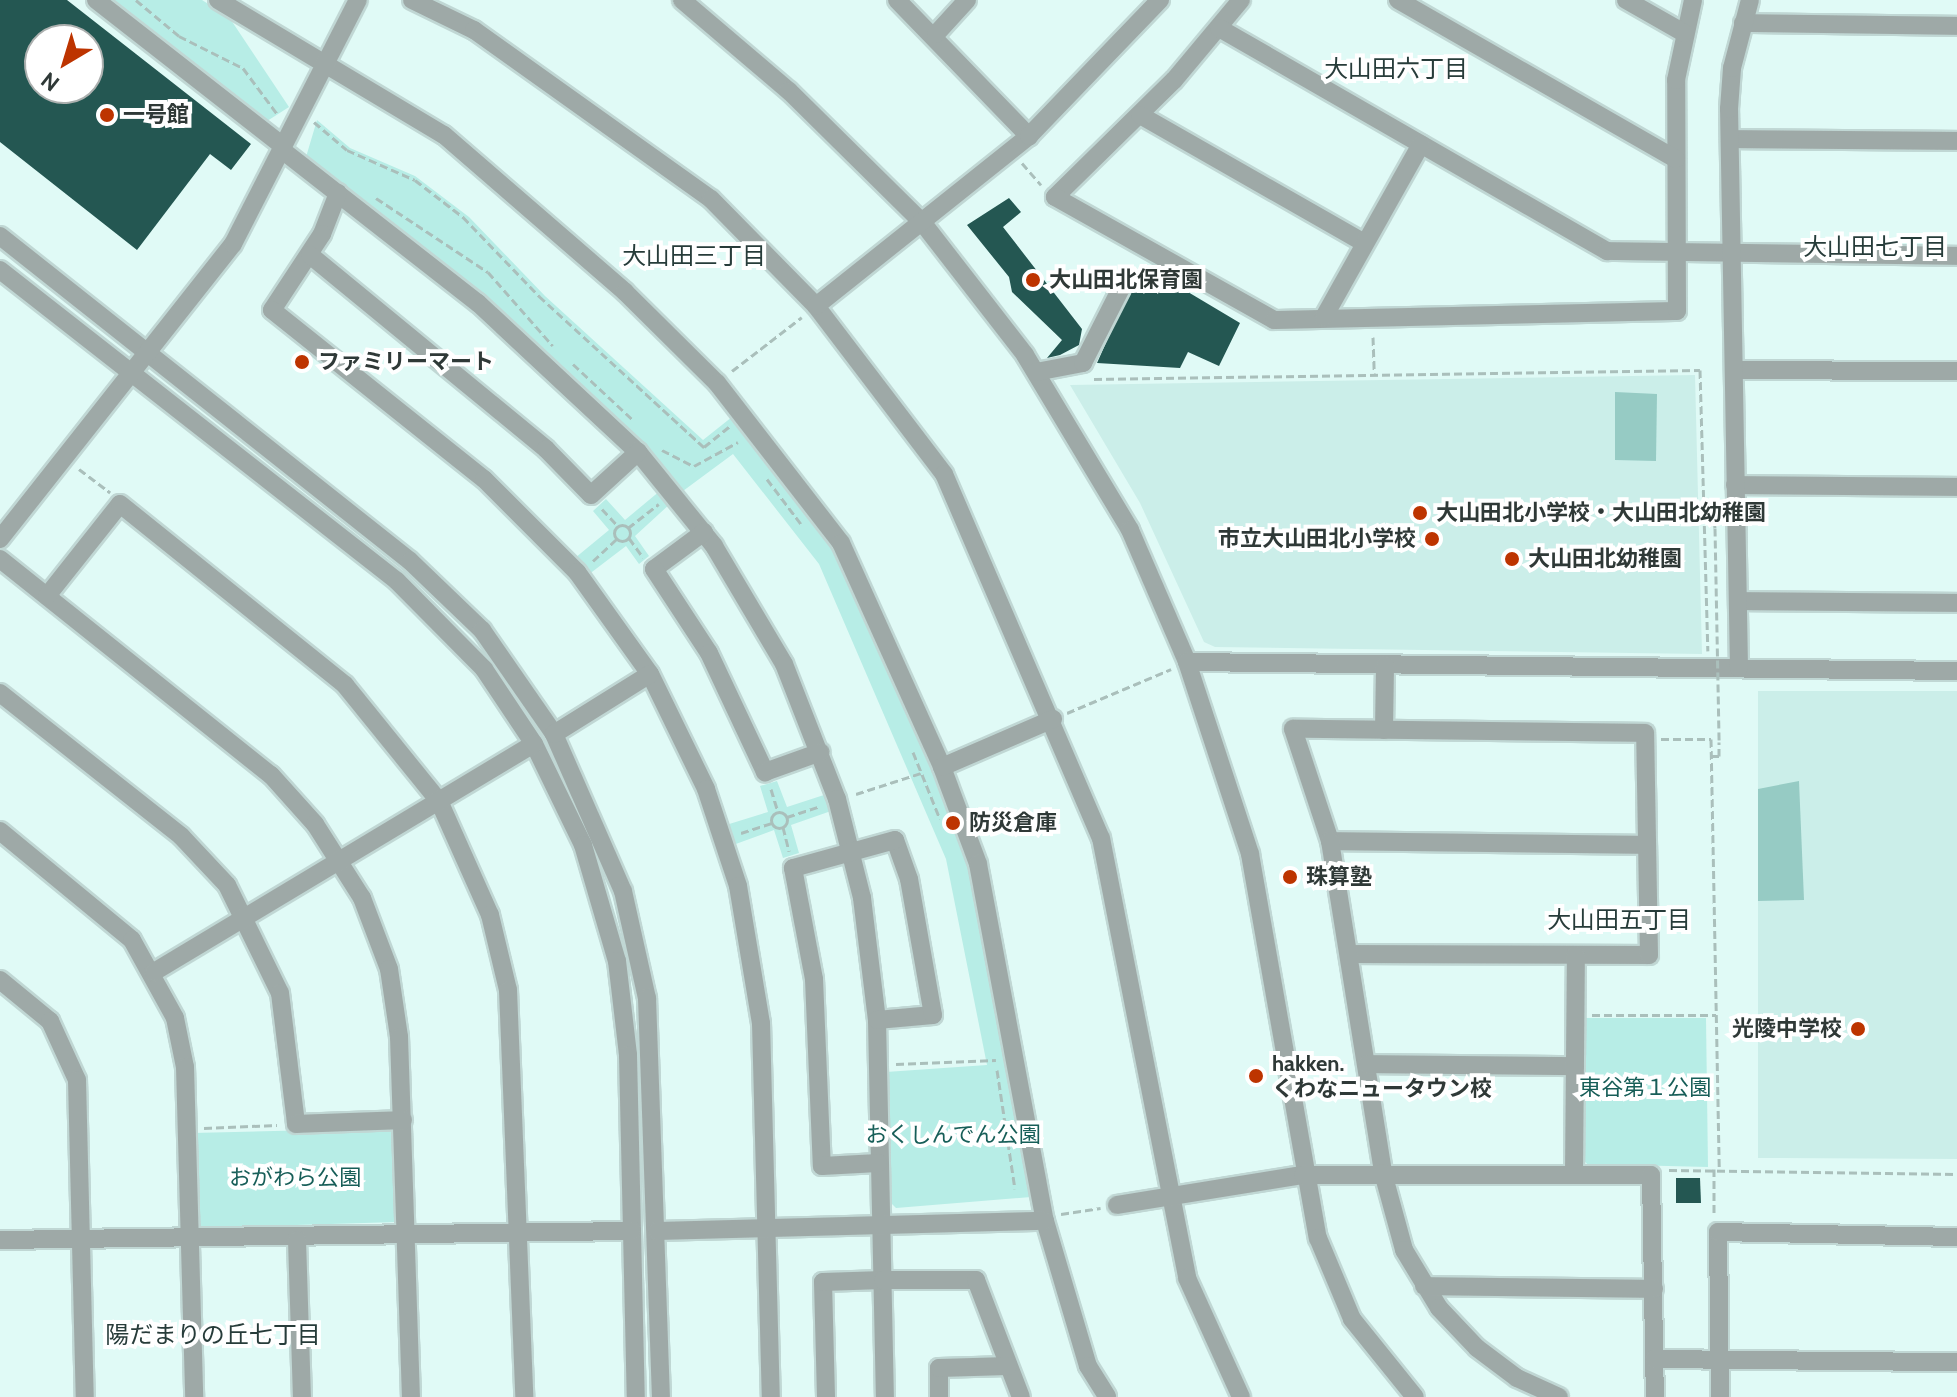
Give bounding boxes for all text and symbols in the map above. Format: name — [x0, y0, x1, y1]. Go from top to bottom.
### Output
north arrow — [24, 24, 104, 104]
district label: 大山田六丁目 — [1324, 55, 1468, 83]
text: N — [36, 66, 65, 97]
place label: 一号館 — [123, 102, 189, 128]
marker: 一号館 — [98, 106, 116, 124]
district label: 大山田七丁目 — [1803, 233, 1947, 261]
district label: 大山田三丁目 — [622, 242, 766, 270]
place label: 大山田北保育園 — [1049, 267, 1203, 293]
marker: 大山田北保育園 — [1024, 271, 1042, 289]
place label: ファミリーマート — [318, 349, 494, 375]
marker: ファミリーマート — [293, 353, 311, 371]
place label: 大山田北小学校・大山田北幼稚園 — [1436, 500, 1766, 526]
marker: 大山田北小学校・大山田北幼稚園 — [1411, 504, 1429, 522]
place label: 市立大山田北小学校 — [1218, 526, 1416, 552]
marker: 市立大山田北小学校 — [1423, 530, 1441, 548]
place label: 大山田北幼稚園 — [1528, 546, 1682, 572]
marker: 大山田北幼稚園 — [1503, 550, 1521, 568]
place label: 防災倉庫 — [969, 810, 1057, 836]
marker: 防災倉庫 — [944, 814, 962, 832]
place label: 珠算塾 — [1306, 864, 1372, 890]
marker: 珠算塾 — [1281, 868, 1299, 886]
district label: 大山田五丁目 — [1547, 906, 1691, 934]
place label: 光陵中学校 — [1732, 1016, 1842, 1042]
marker: 光陵中学校 — [1849, 1020, 1867, 1038]
place label: hakken. くわなニュータウン校 — [1272, 1050, 1492, 1102]
marker: hakken. くわなニュータウン校 — [1247, 1067, 1265, 1085]
park label: 東谷第１公園 — [1579, 1075, 1711, 1101]
park label: おくしんでん公園 — [865, 1122, 1041, 1148]
park label: おがわら公園 — [229, 1165, 361, 1191]
district label: 陽だまりの丘七丁目 — [105, 1321, 321, 1349]

